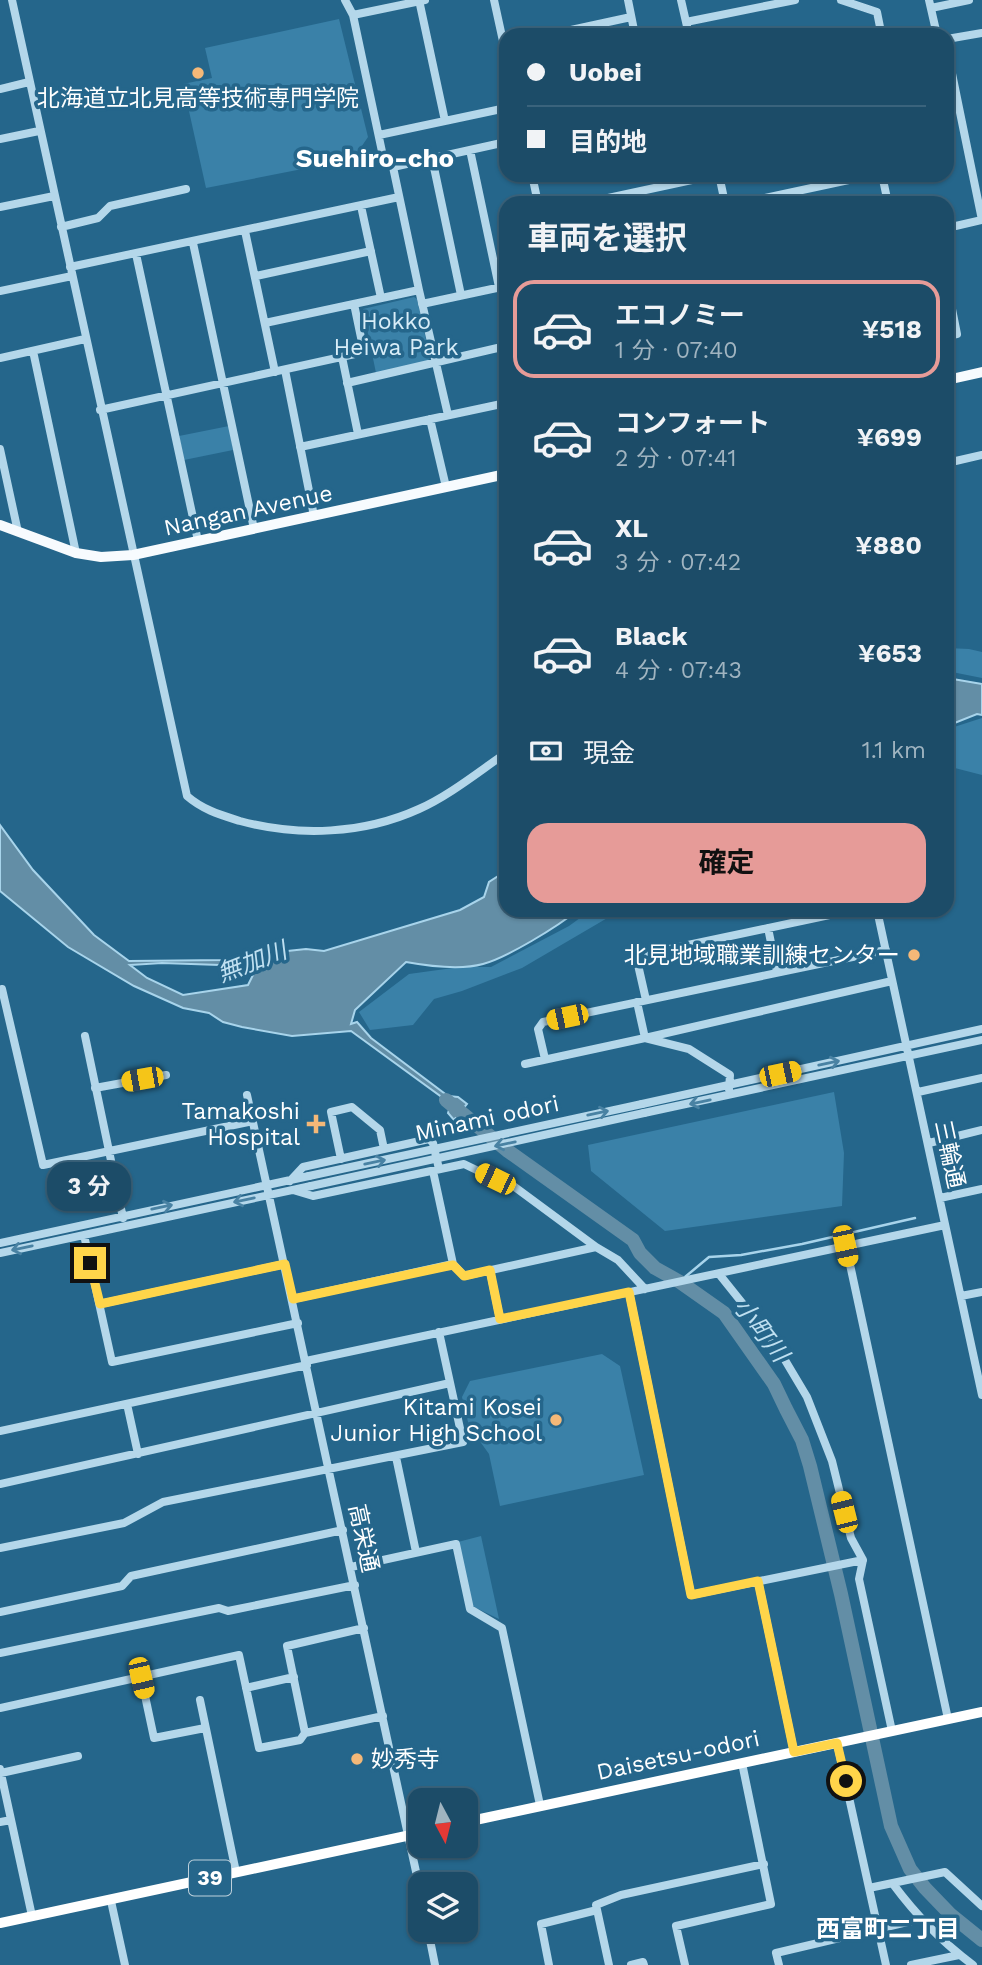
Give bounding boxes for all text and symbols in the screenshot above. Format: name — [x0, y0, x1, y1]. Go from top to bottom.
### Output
text: Uobei — [569, 57, 642, 87]
marker: 北海道立北見高等技術専門学院 — [190, 65, 206, 81]
place label: 北海道立北見高等技術専門学院 — [37, 85, 359, 112]
text: 目的地 — [569, 127, 647, 157]
district label: Suehiro-cho — [296, 143, 454, 173]
text: 車両を選択 — [527, 219, 687, 257]
icon: car — [531, 298, 594, 361]
text: エコノミー — [615, 300, 745, 330]
park label: Hokko Heiwa Park — [334, 308, 458, 361]
text: ¥518 — [862, 314, 922, 344]
text: 1 分 · 07:40 — [615, 337, 738, 364]
icon: car — [531, 406, 594, 469]
text: コンフォート — [615, 408, 770, 438]
text: ¥699 — [857, 422, 922, 452]
text: 2 分 · 07:41 — [615, 445, 736, 472]
street label: Nangan Avenue — [161, 479, 335, 542]
text: XL — [615, 513, 648, 543]
icon: car — [531, 514, 594, 577]
text: ¥880 — [855, 530, 922, 560]
text: 3 分 · 07:42 — [615, 549, 741, 576]
text: Black — [615, 621, 687, 651]
icon: car — [531, 622, 594, 685]
text: ¥653 — [858, 638, 922, 668]
text: 4 分 · 07:43 — [615, 657, 742, 684]
icon: cash — [527, 732, 565, 770]
text: 1.1 km — [862, 737, 926, 764]
text: 現金 — [583, 738, 635, 768]
button: 確定 — [527, 823, 926, 903]
water label: 無加川 — [213, 935, 293, 988]
place label: 北見地域職業訓練センター — [624, 942, 900, 969]
marker: 北見地域職業訓練センター — [906, 947, 922, 963]
car — [545, 1002, 590, 1032]
one-way arrow — [817, 1056, 840, 1070]
car — [758, 1059, 803, 1089]
car — [120, 1065, 165, 1093]
street label: Minami odori — [413, 1090, 562, 1147]
one-way arrow — [689, 1096, 712, 1110]
place label: Tamakoshi Hospital — [182, 1098, 300, 1151]
one-way arrow — [586, 1106, 609, 1120]
marker: Tamakoshi Hospital — [306, 1114, 326, 1134]
street label: 三輪通 — [929, 1118, 970, 1191]
one-way arrow — [494, 1137, 517, 1151]
one-way arrow — [363, 1154, 386, 1168]
car — [472, 1160, 519, 1198]
callout: 3 分 — [48, 1162, 132, 1210]
text: 3 分 — [67, 1173, 111, 1200]
one-way arrow — [233, 1194, 256, 1208]
one-way arrow — [150, 1200, 173, 1214]
car — [831, 1223, 860, 1269]
one-way arrow — [11, 1242, 34, 1256]
route end — [74, 1247, 106, 1279]
water label: 小町川 — [728, 1293, 796, 1369]
place label: Kitami Kosei Junior High School — [330, 1394, 542, 1447]
marker: Kitami Kosei Junior High School — [548, 1412, 564, 1428]
car — [829, 1489, 860, 1535]
street label: 高栄通 — [343, 1502, 384, 1575]
car — [127, 1655, 156, 1701]
street label: Daisetsu-odori — [594, 1725, 762, 1786]
place label: 妙秀寺 — [371, 1746, 440, 1773]
marker: 妙秀寺 — [349, 1751, 365, 1767]
route start — [830, 1765, 862, 1797]
north arrow — [408, 1788, 478, 1858]
map controls — [408, 1788, 478, 1942]
road number: 39 — [189, 1860, 231, 1896]
button: layers — [408, 1872, 478, 1942]
district label: 西富町二丁目 — [816, 1915, 960, 1943]

